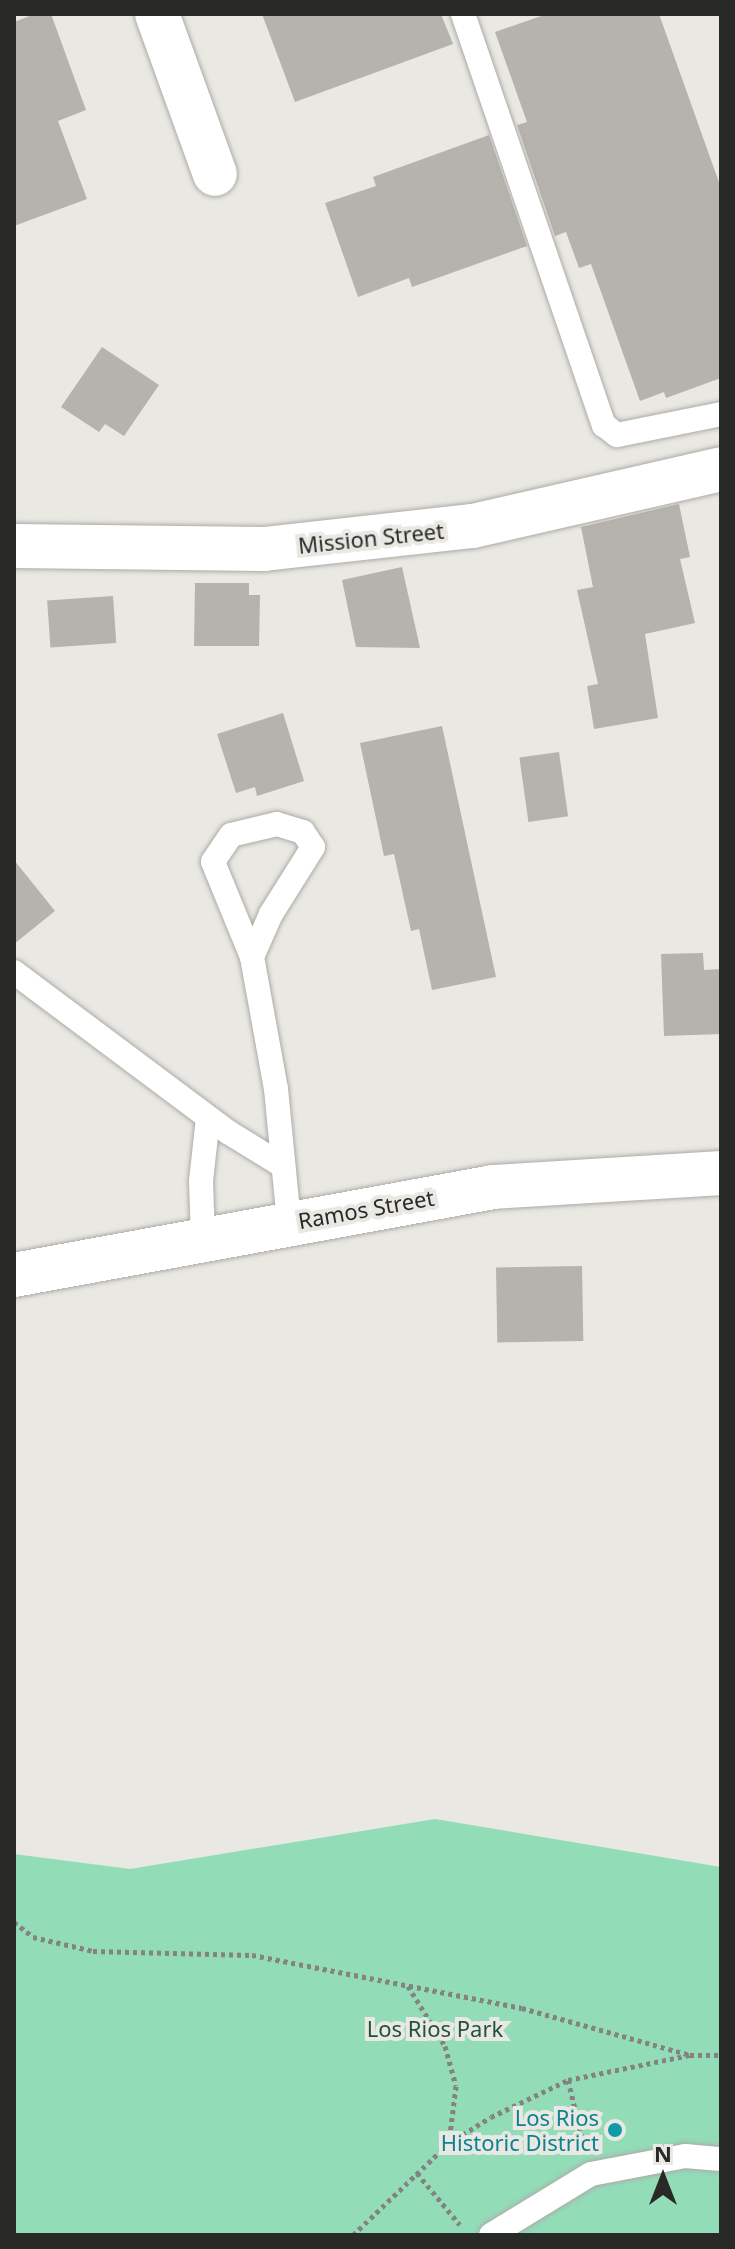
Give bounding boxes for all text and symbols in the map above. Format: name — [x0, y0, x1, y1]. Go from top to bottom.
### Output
street label: Mission Street — [297, 517, 445, 559]
street label: Ramos Street — [296, 1184, 436, 1234]
park label: Los Rios Park — [367, 2016, 503, 2042]
place label: Los Rios Historic District — [441, 2104, 599, 2156]
marker: Los Rios Historic District — [606, 2121, 624, 2139]
north arrow — [623, 2137, 703, 2217]
text: N — [654, 2138, 672, 2168]

